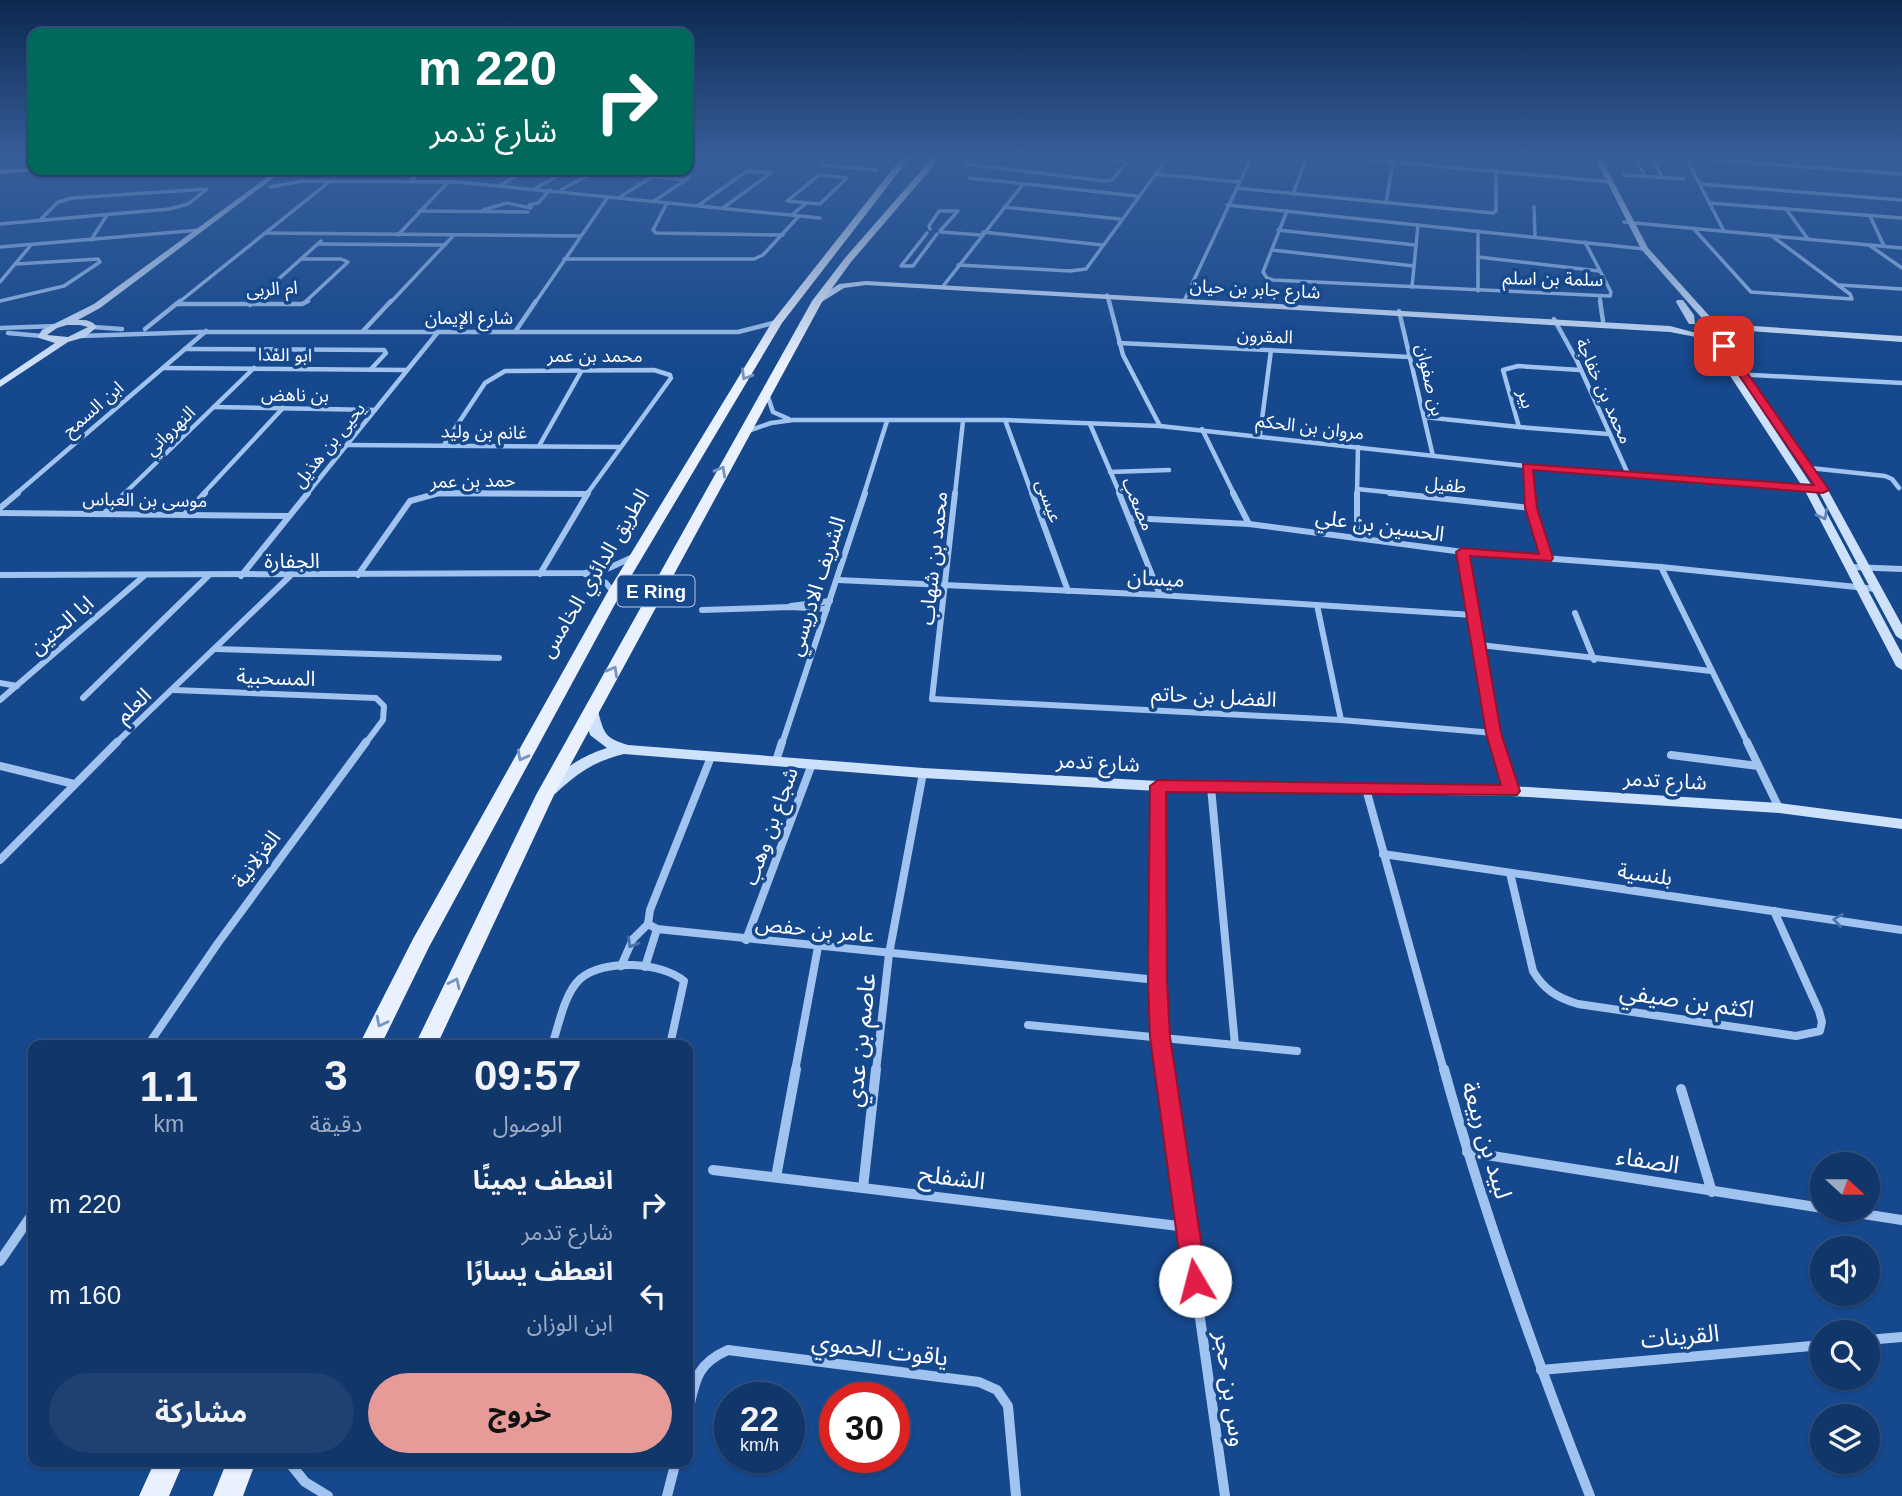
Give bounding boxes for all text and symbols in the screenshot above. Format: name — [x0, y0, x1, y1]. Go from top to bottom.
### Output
text: 220 m — [418, 41, 557, 95]
icon: right — [581, 56, 672, 147]
text: شارع تدمر — [430, 113, 557, 149]
street label: سلمة بن اسلم — [1502, 268, 1603, 293]
street label: شارع جابر بن حيان — [1189, 276, 1321, 306]
street label: ام الربى — [246, 278, 299, 304]
street label: شارع الإيمان — [425, 308, 513, 332]
pin — [1694, 316, 1754, 376]
street label: المقرون — [1237, 325, 1293, 348]
icon: arrive — [1705, 327, 1743, 365]
street label: محمد بن خفاجة — [1571, 335, 1636, 447]
street label: بن صفوان — [1411, 342, 1448, 418]
street label: ابو الفدا — [258, 345, 312, 366]
street label: محمد بن عمر — [546, 346, 643, 367]
one-way arrow — [741, 367, 754, 380]
street label: ابن السمح — [59, 377, 129, 443]
street label: بن ناهض — [261, 384, 329, 407]
street label: بير — [1512, 386, 1538, 411]
street label: يحيى بن هذيل — [289, 399, 370, 492]
street label: النهرواني — [141, 402, 201, 462]
street label: مروان بن الحكم — [1254, 410, 1365, 447]
street label: غانم بن وليد — [441, 421, 527, 446]
one-way arrow — [713, 466, 727, 478]
street label: حمد بن عمر — [429, 470, 516, 493]
street label: طفيل — [1424, 473, 1467, 498]
street label: مصعب — [1118, 475, 1158, 533]
street label: عيسى — [1031, 477, 1066, 526]
street label: الطريق الدائري الخامس — [535, 485, 658, 664]
street label: موسى بن العباس — [82, 489, 208, 512]
street label: محمد بن شهاب — [915, 490, 952, 626]
street label: الحسين بن علي — [1313, 505, 1446, 550]
one-way arrow — [1815, 507, 1828, 520]
street label: الشريف الادريسي — [783, 513, 854, 660]
street label: الجفارة — [264, 549, 320, 573]
street label: ميسان — [1127, 565, 1185, 592]
road number: E Ring — [618, 576, 694, 606]
street label: ابا الحنين — [24, 591, 98, 660]
street label: المسحبية — [236, 664, 316, 690]
one-way arrow — [604, 665, 618, 678]
street label: الفضل بن حاتم — [1151, 681, 1277, 715]
street label: العلم — [111, 683, 158, 730]
street label: شارع تدمر — [1054, 748, 1140, 780]
one-way arrow — [517, 749, 530, 761]
street label: شجاع بن وهب — [738, 764, 806, 889]
street label: شارع تدمر — [1621, 766, 1707, 798]
street label: الغزلانية — [227, 826, 286, 893]
street label: بلنسية — [1616, 859, 1674, 889]
street label: عامر بن حفص — [754, 911, 876, 948]
one-way arrow — [1832, 913, 1844, 928]
one-way arrow — [627, 936, 640, 949]
street label: عاصم بن عدي — [840, 972, 886, 1109]
street label: اكثم بن صيفي — [1617, 977, 1756, 1028]
one-way arrow — [447, 978, 461, 990]
one-way arrow — [376, 1015, 390, 1027]
text: 3 — [324, 1052, 348, 1099]
text: 09:57 — [474, 1052, 581, 1099]
text: 1.1 — [140, 1063, 198, 1110]
street label: لبيد بن ربيعة — [1455, 1078, 1518, 1202]
text: km — [154, 1111, 184, 1137]
text: دقيقة — [310, 1111, 362, 1137]
text: الوصول — [493, 1111, 563, 1137]
street label: الصفاء — [1615, 1142, 1681, 1178]
north arrow — [1810, 1152, 1880, 1222]
map controls — [1810, 1152, 1880, 1474]
street label: الشفلح — [917, 1160, 987, 1198]
text: انعطف يمينًا — [473, 1165, 613, 1195]
icon: right — [634, 1186, 672, 1224]
text: 220 m — [49, 1189, 121, 1219]
text: شارع تدمر — [521, 1219, 613, 1245]
button: sound — [1810, 1236, 1880, 1306]
position arrow — [1158, 1244, 1232, 1318]
text: انعطف يسارًا — [466, 1256, 613, 1286]
icon: left — [634, 1277, 672, 1315]
text: 160 m — [49, 1280, 121, 1310]
text: ابن الوزان — [527, 1310, 613, 1336]
street label: القرينات — [1640, 1319, 1721, 1354]
button: search — [1810, 1320, 1880, 1390]
street label: ياقوت الحموي — [809, 1327, 950, 1376]
street label: وس بن حجر — [1208, 1329, 1252, 1448]
button: مشاركة — [49, 1373, 354, 1453]
button: خروج — [368, 1373, 672, 1453]
speed limit sign: 30 — [819, 1382, 910, 1473]
text: 22 — [740, 1399, 779, 1438]
button: layers — [1810, 1404, 1880, 1474]
text: km/h — [740, 1435, 779, 1455]

